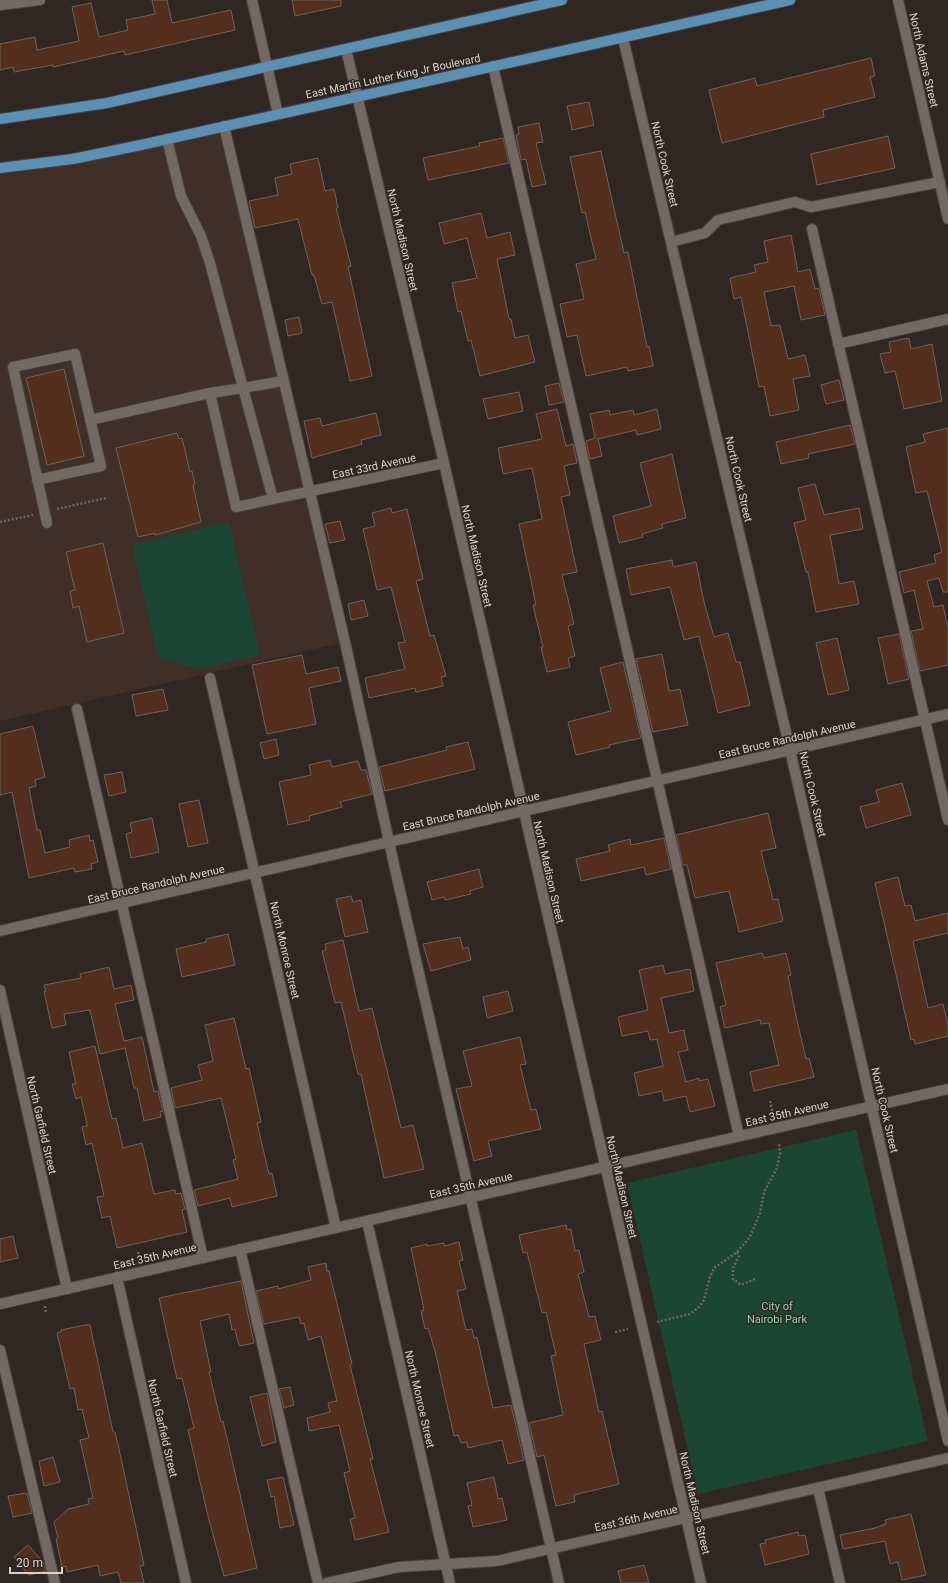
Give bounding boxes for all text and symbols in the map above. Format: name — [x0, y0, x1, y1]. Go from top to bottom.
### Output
street label: North Adams Street — [906, 11, 941, 109]
street label: East Martin Luther King Jr Boulevard — [305, 52, 482, 101]
street label: North Cook Street — [648, 120, 681, 209]
street label: North Madison Street — [384, 188, 421, 293]
street label: North Cook Street — [722, 435, 755, 524]
street label: East 33rd Avenue — [331, 451, 417, 482]
street label: North Madison Street — [458, 504, 495, 609]
street label: East Bruce Randolph Avenue — [717, 717, 857, 762]
street label: North Cook Street — [796, 750, 829, 839]
street label: East Bruce Randolph Avenue — [401, 789, 541, 834]
street label: North Madison Street — [530, 820, 567, 925]
street label: East Bruce Randolph Avenue — [86, 862, 226, 907]
street label: North Monroe Street — [267, 900, 302, 1001]
street label: North Cook Street — [868, 1066, 901, 1155]
street label: North Garfield Street — [24, 1075, 59, 1176]
street label: East 35th Avenue — [744, 1098, 830, 1129]
street label: North Madison Street — [603, 1135, 640, 1240]
street label: East 35th Avenue — [428, 1170, 514, 1201]
street label: East 35th Avenue — [112, 1241, 198, 1272]
park label: City of Nairobi Park — [747, 1300, 807, 1326]
street label: North Monroe Street — [402, 1349, 437, 1450]
street label: North Garfield Street — [145, 1378, 180, 1479]
street label: North Madison Street — [676, 1451, 713, 1556]
street label: East 36th Avenue — [593, 1503, 679, 1534]
scale bar — [10, 1549, 62, 1575]
text: 20 m — [16, 1556, 43, 1570]

